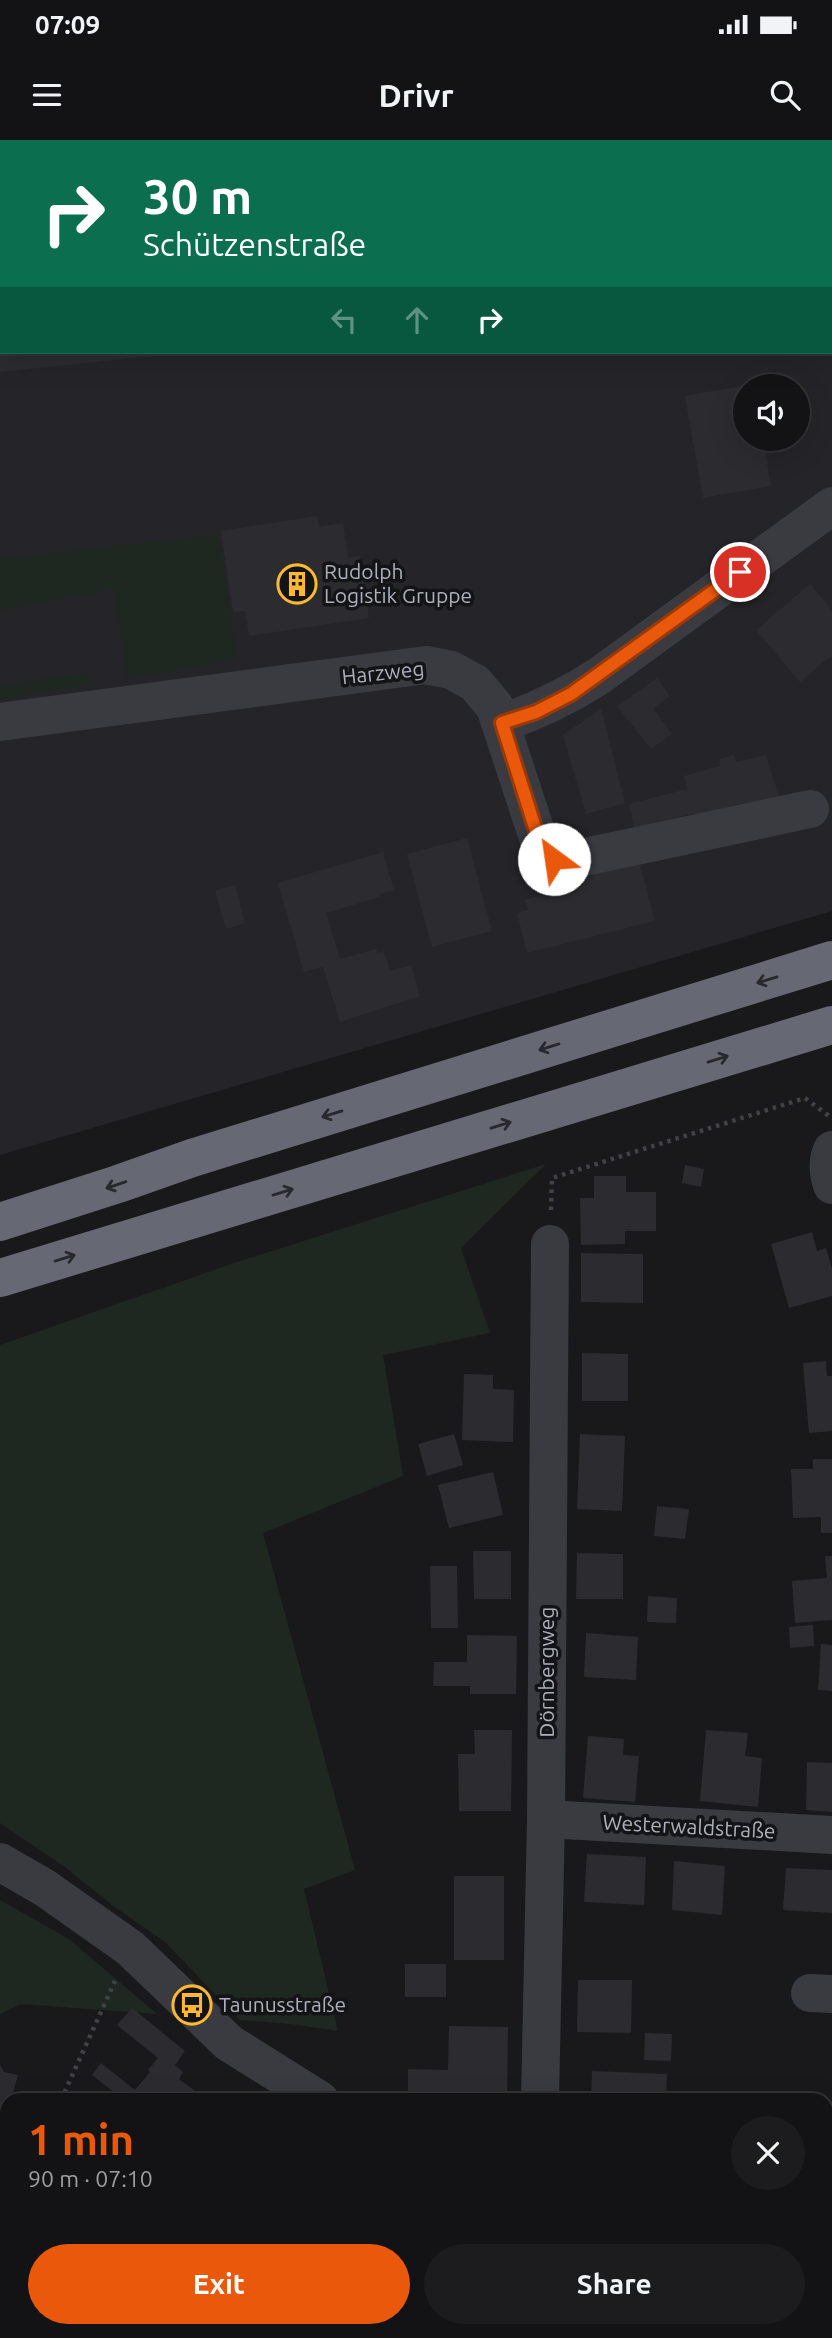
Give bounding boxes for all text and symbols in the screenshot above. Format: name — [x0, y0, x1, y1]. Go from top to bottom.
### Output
text: 07:09 — [35, 10, 100, 39]
icon: menu — [28, 76, 66, 114]
icon: search — [766, 76, 804, 114]
text: Drivr — [378, 77, 454, 113]
icon: right — [28, 168, 119, 259]
text: 30 m — [143, 168, 252, 223]
text: Schützenstraße — [143, 226, 366, 262]
icon: left — [325, 301, 363, 339]
icon: ahead — [398, 301, 436, 339]
icon: right — [471, 301, 509, 339]
map controls — [733, 374, 810, 451]
button: sound — [733, 374, 810, 451]
pin — [710, 542, 770, 602]
icon: arrive — [721, 553, 759, 591]
place label: Rudolph Logistik Gruppe — [324, 559, 472, 607]
building icon: Rudolph Logistik Gruppe — [276, 563, 318, 605]
street label: Harzweg — [340, 656, 425, 688]
position arrow — [517, 822, 591, 896]
one-way arrow — [756, 975, 778, 988]
one-way arrow — [539, 1042, 561, 1055]
one-way arrow — [707, 1052, 729, 1065]
one-way arrow — [321, 1109, 343, 1122]
one-way arrow — [489, 1118, 511, 1131]
one-way arrow — [105, 1180, 127, 1192]
one-way arrow — [272, 1184, 294, 1197]
one-way arrow — [54, 1250, 76, 1263]
street label: Dörnbergweg — [534, 1607, 558, 1737]
street label: Westerwaldstraße — [602, 1809, 776, 1843]
bus stop icon: Taunusstraße — [171, 1984, 213, 2026]
place label: Taunusstraße — [219, 1992, 346, 2016]
text: 1 min — [28, 2116, 134, 2163]
button: close — [731, 2116, 805, 2190]
text: 90 m · 07:10 — [28, 2166, 153, 2191]
button: Exit — [28, 2244, 410, 2324]
button: Share — [424, 2244, 805, 2324]

